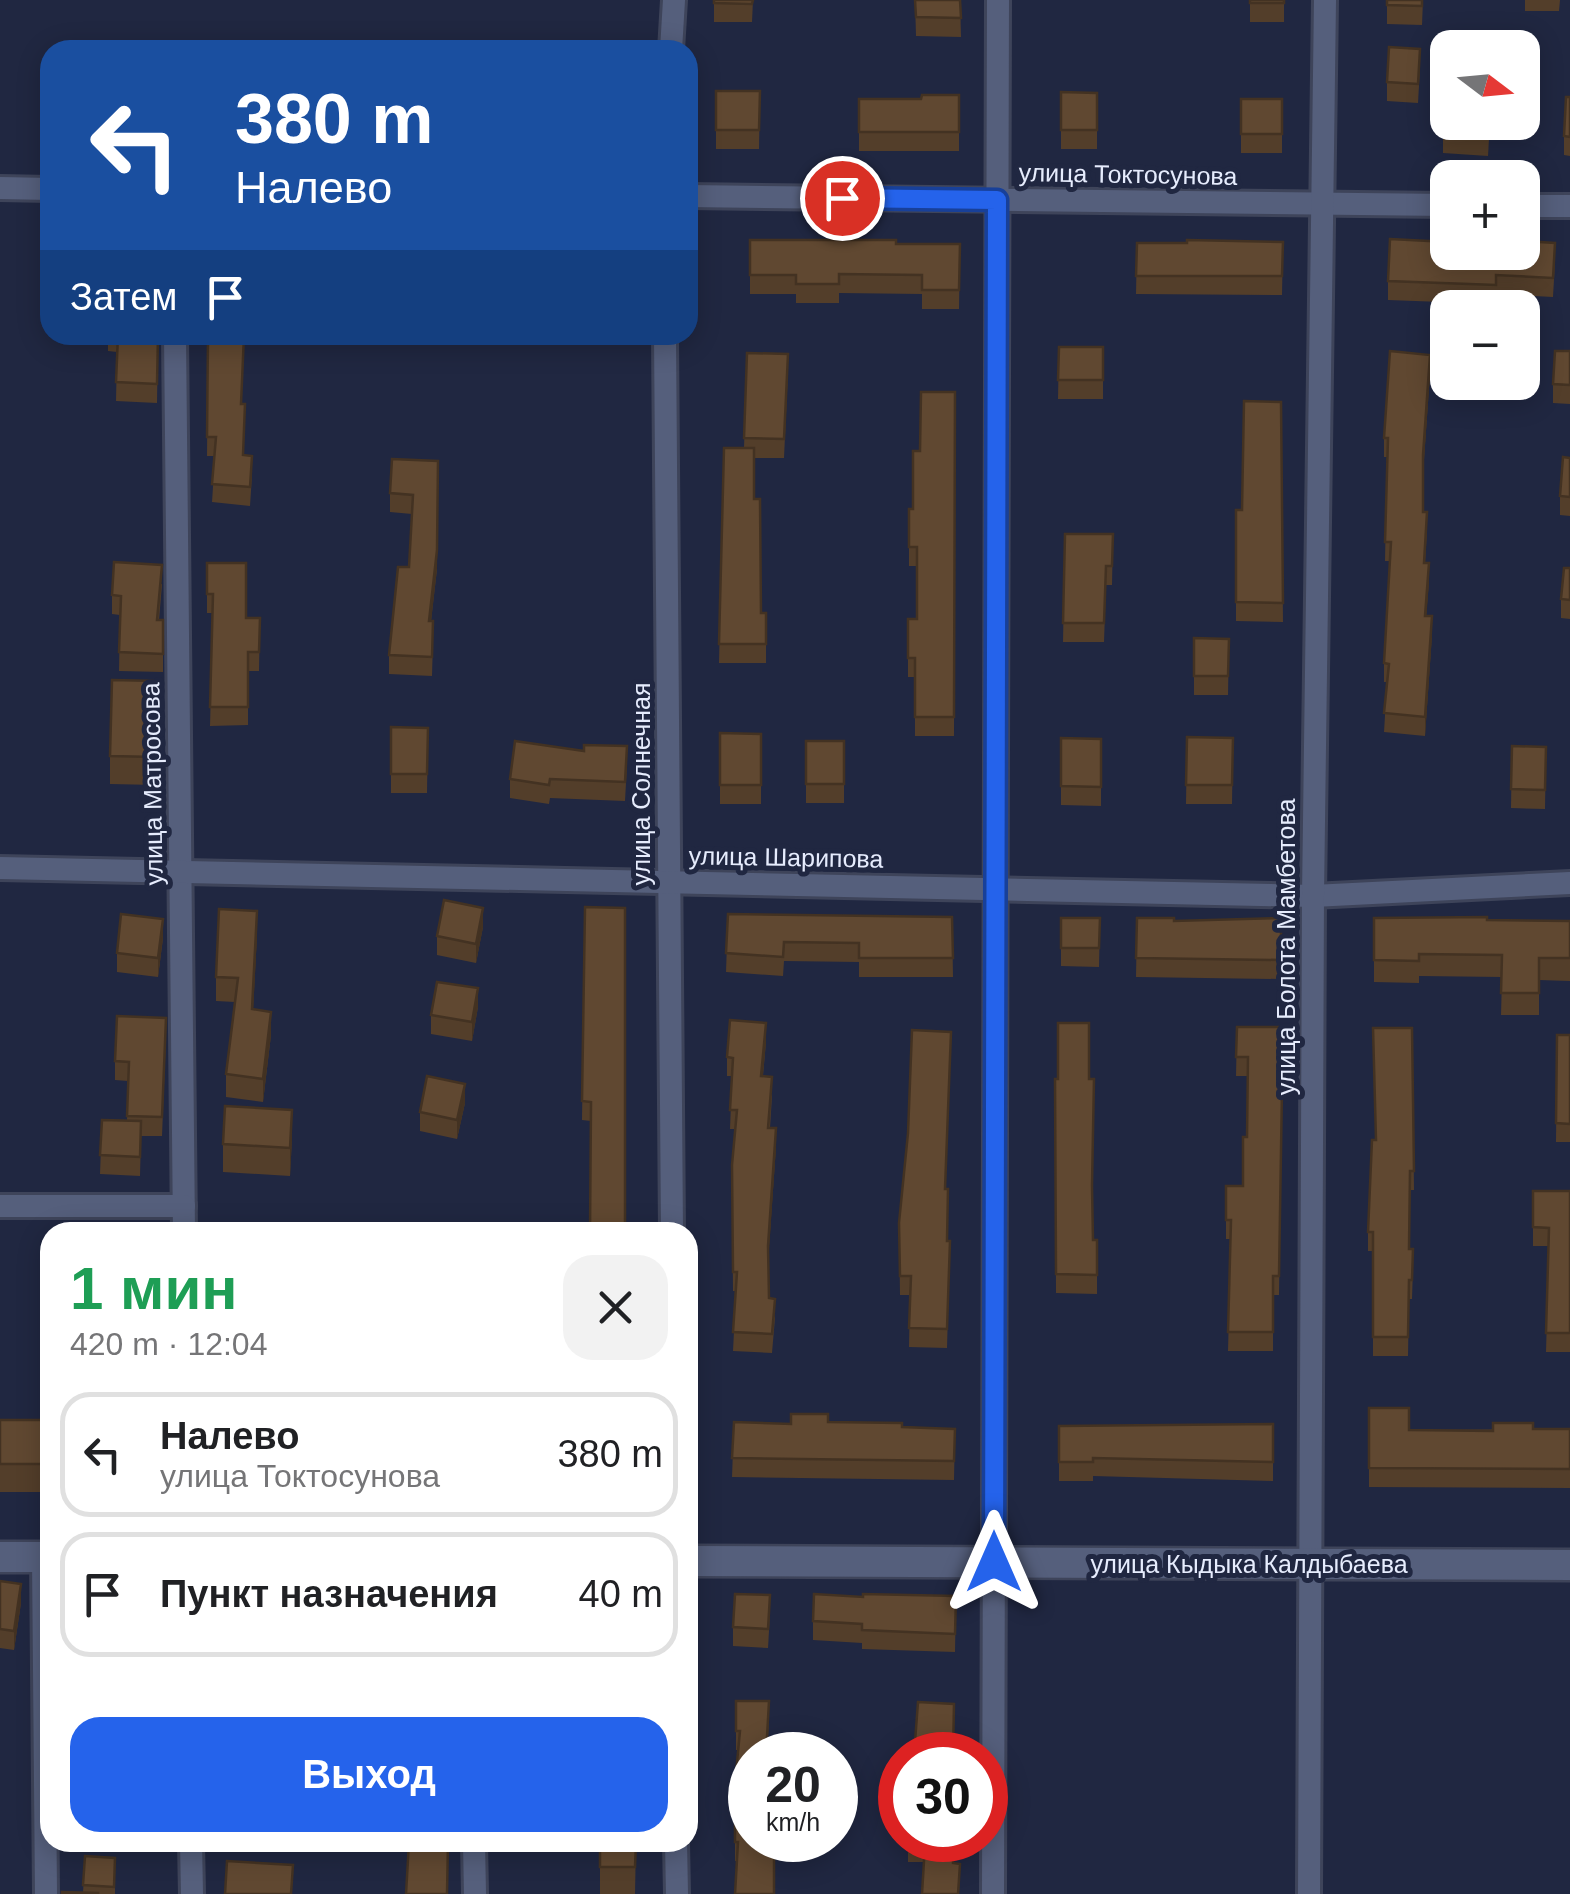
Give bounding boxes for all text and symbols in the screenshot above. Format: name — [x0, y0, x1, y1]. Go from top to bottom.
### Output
north arrow — [1430, 30, 1540, 140]
map controls — [1430, 30, 1540, 400]
icon: left — [70, 80, 200, 210]
text: 380 m — [235, 80, 433, 158]
pin — [800, 156, 885, 241]
street label: улица Токтосунова — [1018, 158, 1238, 190]
button: + — [1430, 160, 1540, 270]
text: Налево — [235, 162, 392, 213]
icon: arrive — [815, 171, 870, 226]
icon: arrive — [198, 270, 253, 325]
text: Затем — [70, 276, 178, 318]
button: − — [1430, 290, 1540, 400]
street label: улица Матросова — [136, 682, 168, 886]
street label: улица Солнечная — [627, 683, 655, 885]
street label: улица Болота Мамбетова — [1272, 799, 1300, 1095]
street label: улица Шарипова — [688, 841, 884, 873]
text: 1 мин — [70, 1255, 238, 1322]
button: close — [563, 1255, 668, 1360]
text: 420 m · 12:04 — [70, 1326, 267, 1362]
text: Налево — [160, 1415, 299, 1457]
icon: left — [75, 1427, 130, 1482]
text: 380 m — [557, 1433, 663, 1475]
text: улица Токтосунова — [160, 1458, 440, 1494]
position arrow — [942, 1510, 1046, 1614]
street label: улица Кыдыка Калдыбаева — [1090, 1550, 1408, 1578]
icon: arrive — [75, 1567, 130, 1622]
text: Пункт назначения — [160, 1573, 498, 1615]
text: 40 m — [579, 1573, 663, 1615]
button: Выход — [70, 1717, 668, 1832]
speed limit sign: 30 — [878, 1732, 1008, 1862]
text: 20 — [765, 1757, 821, 1813]
text: km/h — [766, 1808, 820, 1836]

